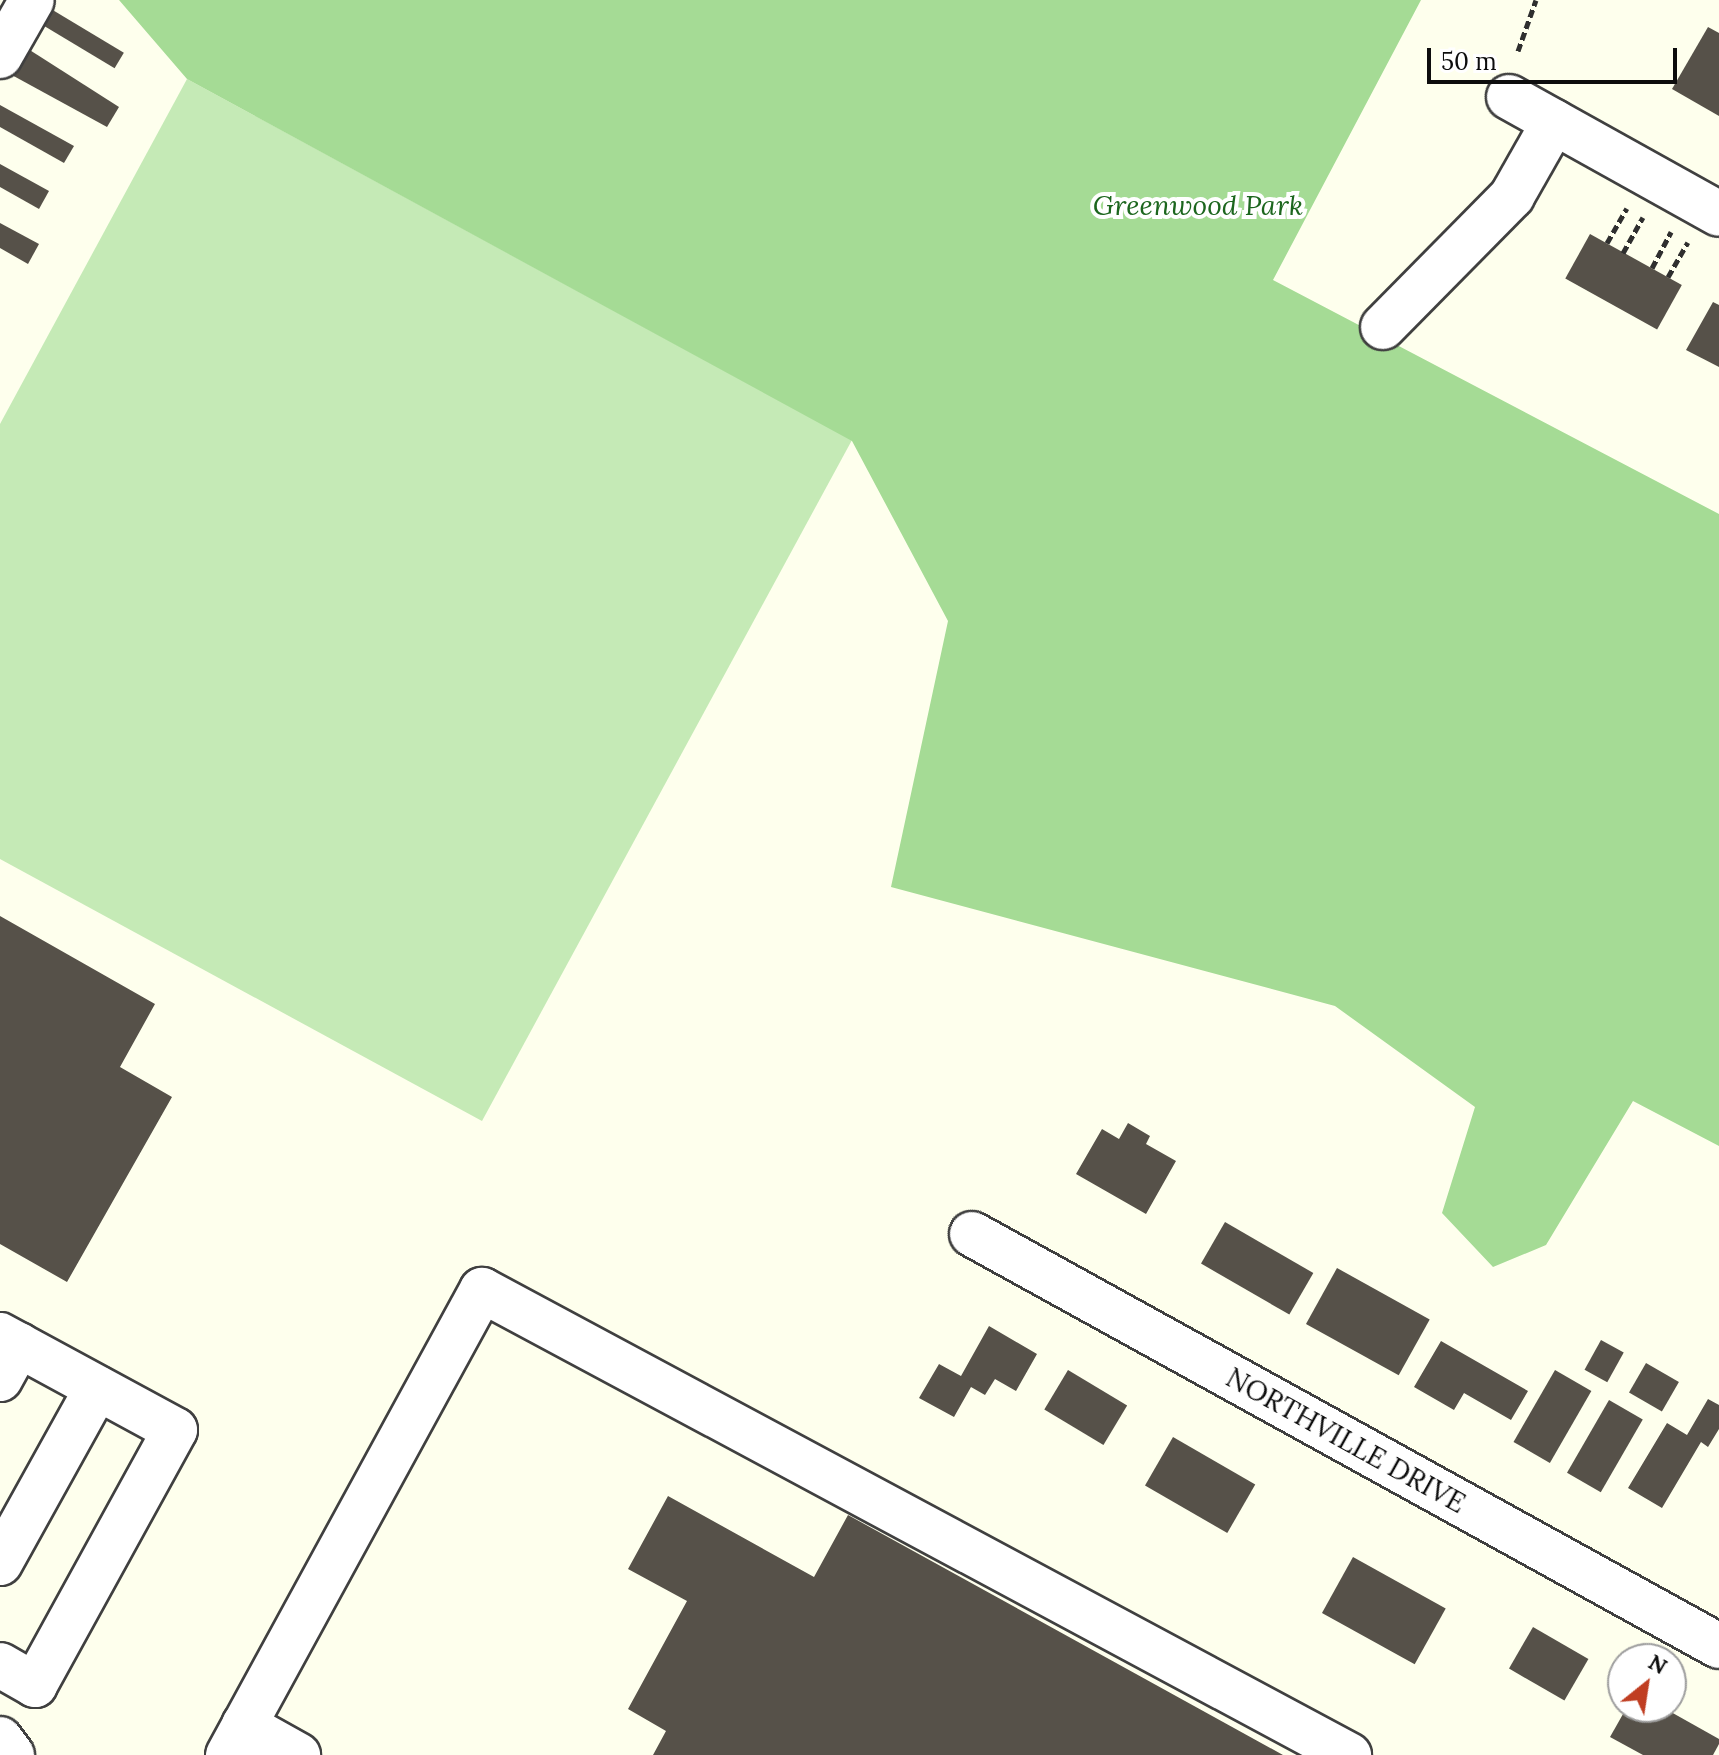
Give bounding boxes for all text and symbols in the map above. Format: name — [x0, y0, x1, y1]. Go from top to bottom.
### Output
scale bar — [1431, 32, 1681, 82]
text: 50 m — [1441, 46, 1497, 77]
park label: Greenwood Park — [1093, 188, 1303, 222]
street label: NORTHVILLE DRIVE — [1220, 1360, 1472, 1520]
north arrow — [1607, 1643, 1687, 1723]
text: N — [1644, 1648, 1672, 1680]

